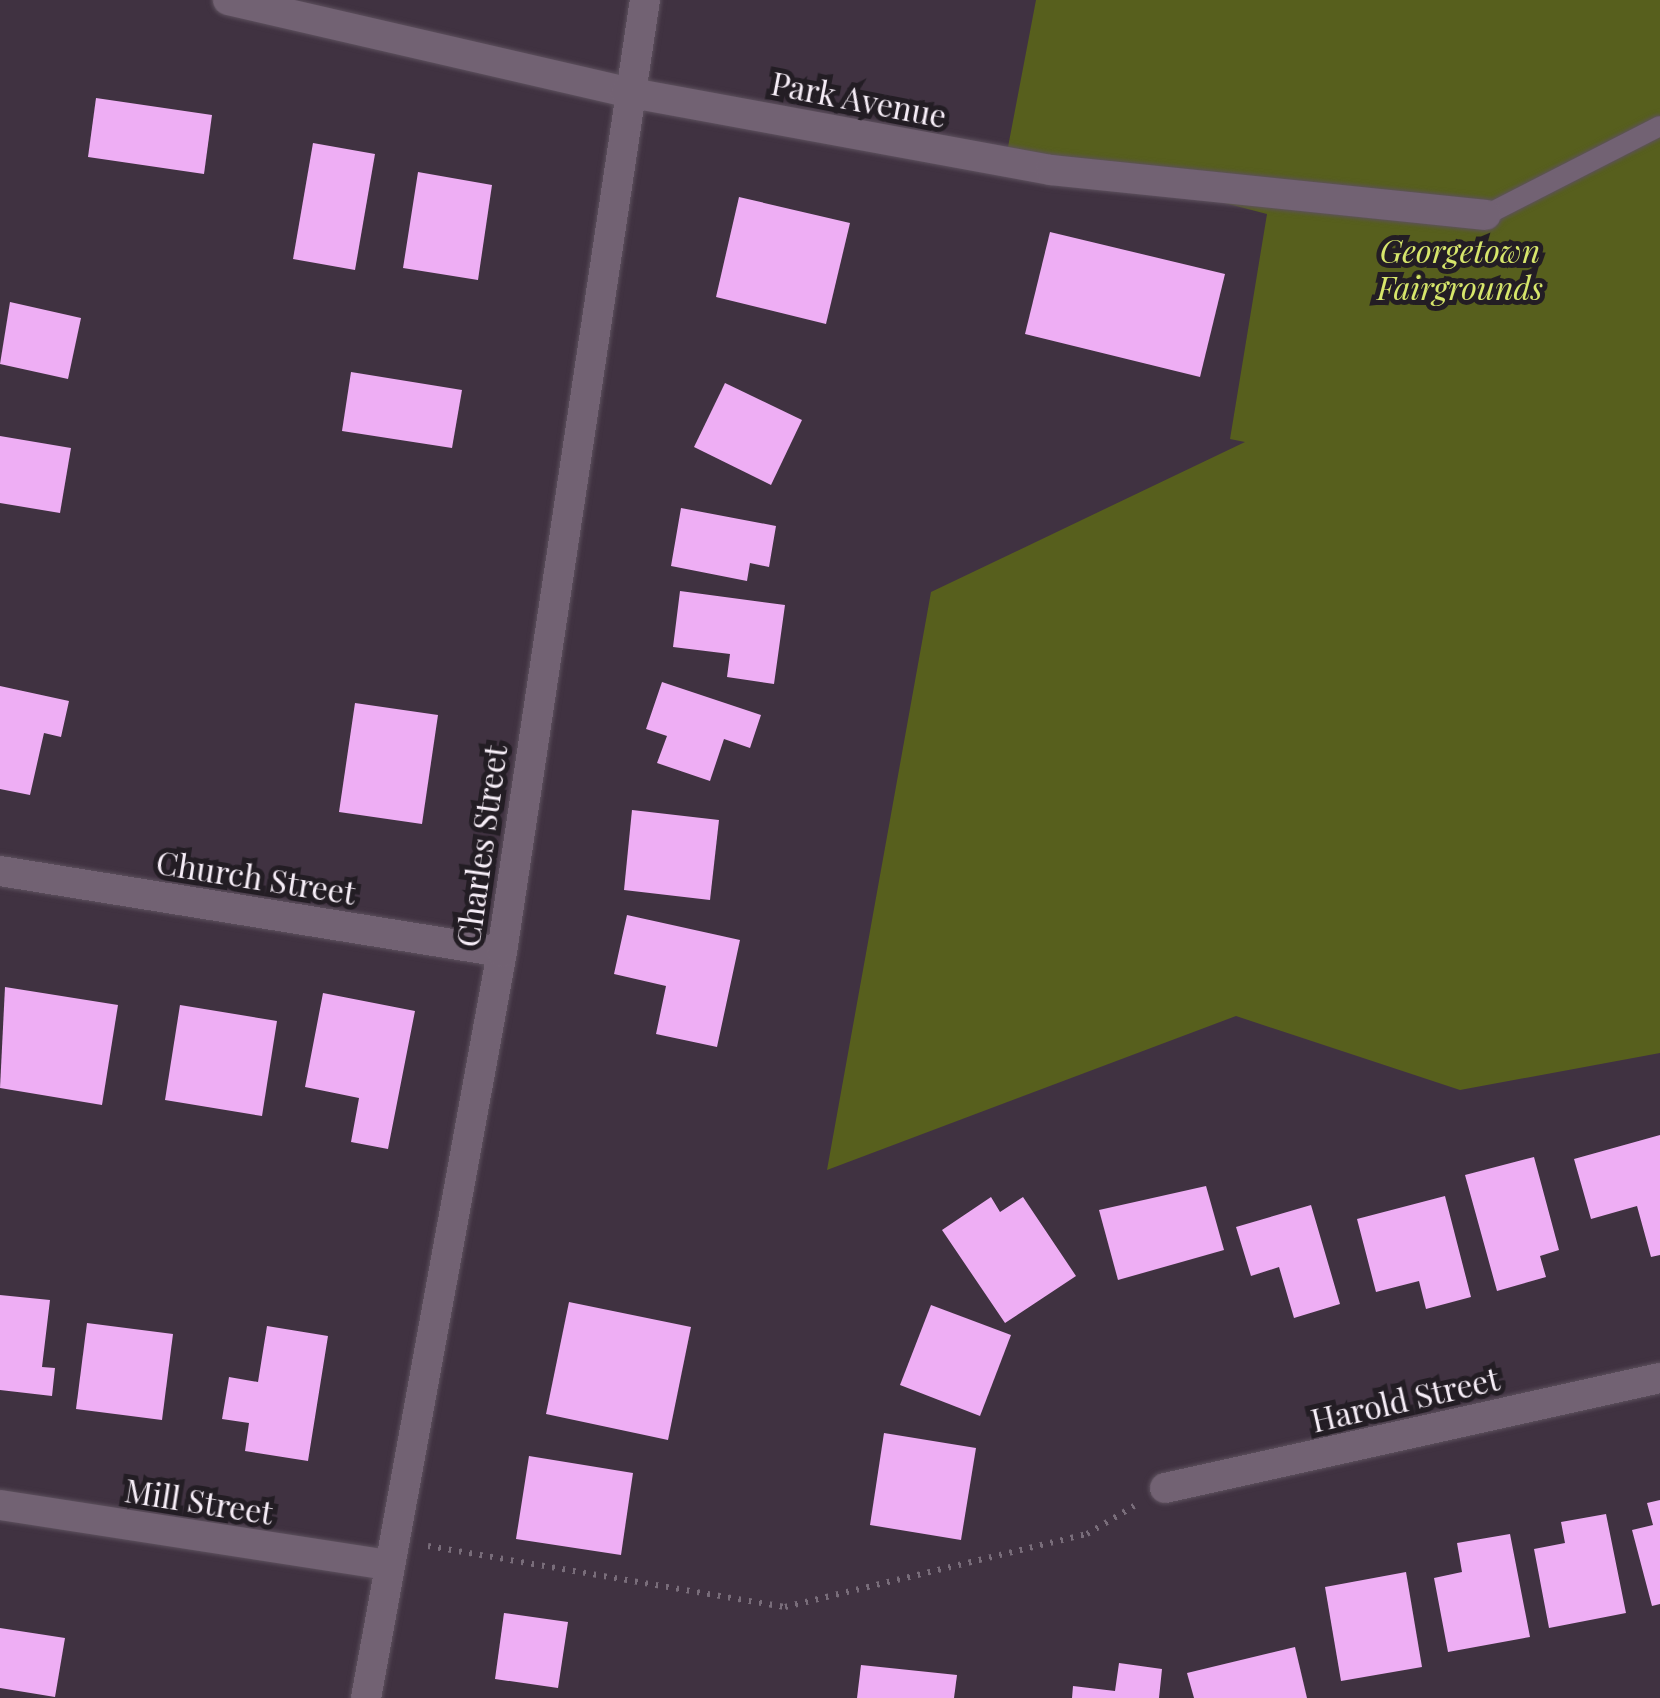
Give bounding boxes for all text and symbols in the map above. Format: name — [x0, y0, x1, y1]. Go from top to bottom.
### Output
street label: Park Avenue — [767, 63, 951, 135]
park label: Georgetown Fairgrounds — [1377, 232, 1543, 307]
street label: Charles Street — [448, 743, 514, 949]
street label: Church Street — [154, 842, 358, 912]
street label: Harold Street — [1307, 1359, 1503, 1439]
street label: Mill Street — [122, 1470, 276, 1532]

